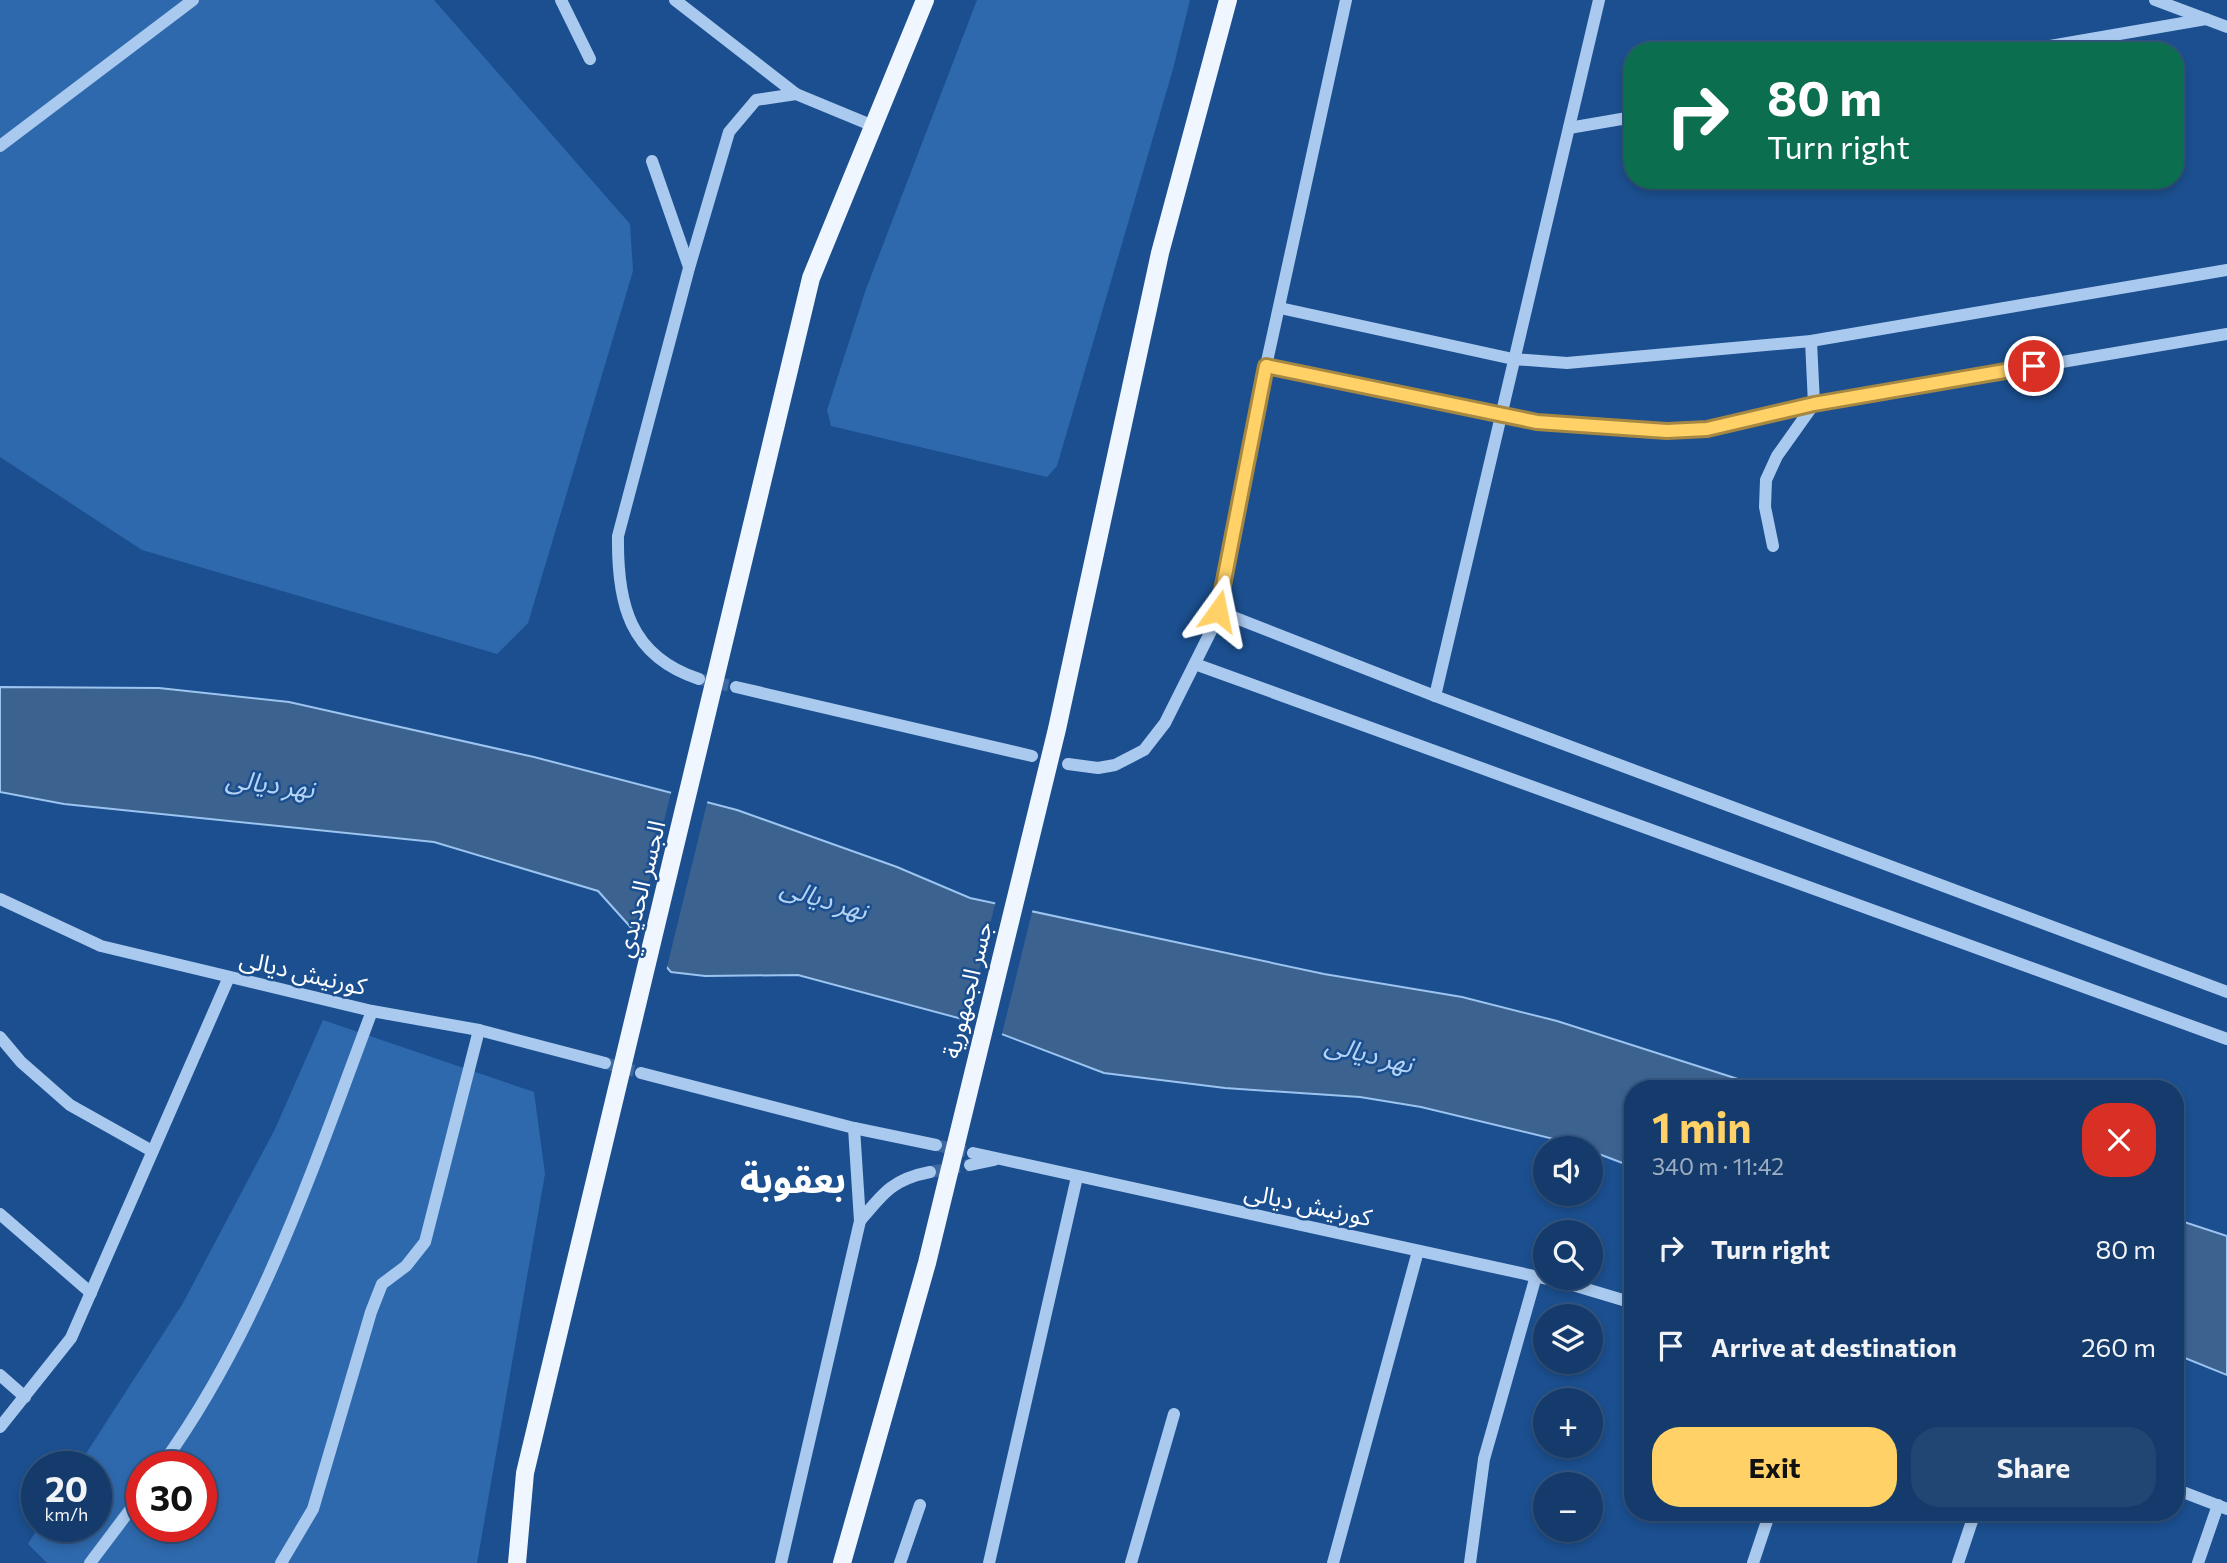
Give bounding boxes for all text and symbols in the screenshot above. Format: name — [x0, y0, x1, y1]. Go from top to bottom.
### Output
text: 80 m — [1767, 66, 1882, 126]
icon: right — [1652, 70, 1743, 161]
text: Turn right — [1767, 126, 1910, 166]
pin — [2004, 336, 2064, 396]
icon: arrive — [2015, 347, 2053, 385]
position arrow — [1181, 574, 1255, 648]
water label: نهر ديالى — [224, 762, 319, 806]
street label: الجسر الحديدي — [609, 817, 676, 961]
water label: نهر ديالى — [777, 870, 874, 928]
street label: جسر الجمهورية — [936, 918, 999, 1061]
street label: كورنيش ديالى — [237, 943, 371, 1001]
water label: نهر ديالى — [1322, 1027, 1419, 1081]
text: 1 min — [1652, 1100, 1752, 1152]
button: close — [2082, 1103, 2156, 1177]
map controls — [1533, 1136, 1603, 1542]
button: sound — [1533, 1136, 1603, 1206]
text: 340 m · 11:42 — [1652, 1152, 1784, 1180]
district label: بعقوبة — [740, 1154, 846, 1202]
street label: كورنيش ديالى — [1242, 1176, 1376, 1232]
button: search — [1533, 1220, 1603, 1290]
icon: right — [1652, 1229, 1690, 1267]
text: Turn right — [1711, 1233, 1830, 1264]
text: 80 m — [2096, 1233, 2156, 1264]
button: layers — [1533, 1304, 1603, 1374]
icon: arrive — [1652, 1327, 1690, 1365]
text: Arrive at destination — [1711, 1331, 1957, 1362]
text: 260 m — [2081, 1331, 2156, 1362]
button: + — [1533, 1388, 1603, 1458]
button: Exit — [1652, 1427, 1897, 1507]
button: Share — [1911, 1427, 2156, 1507]
speed limit sign: 30 — [126, 1451, 217, 1542]
text: 20 — [45, 1466, 88, 1509]
button: − — [1533, 1472, 1603, 1542]
text: km/h — [45, 1503, 88, 1525]

